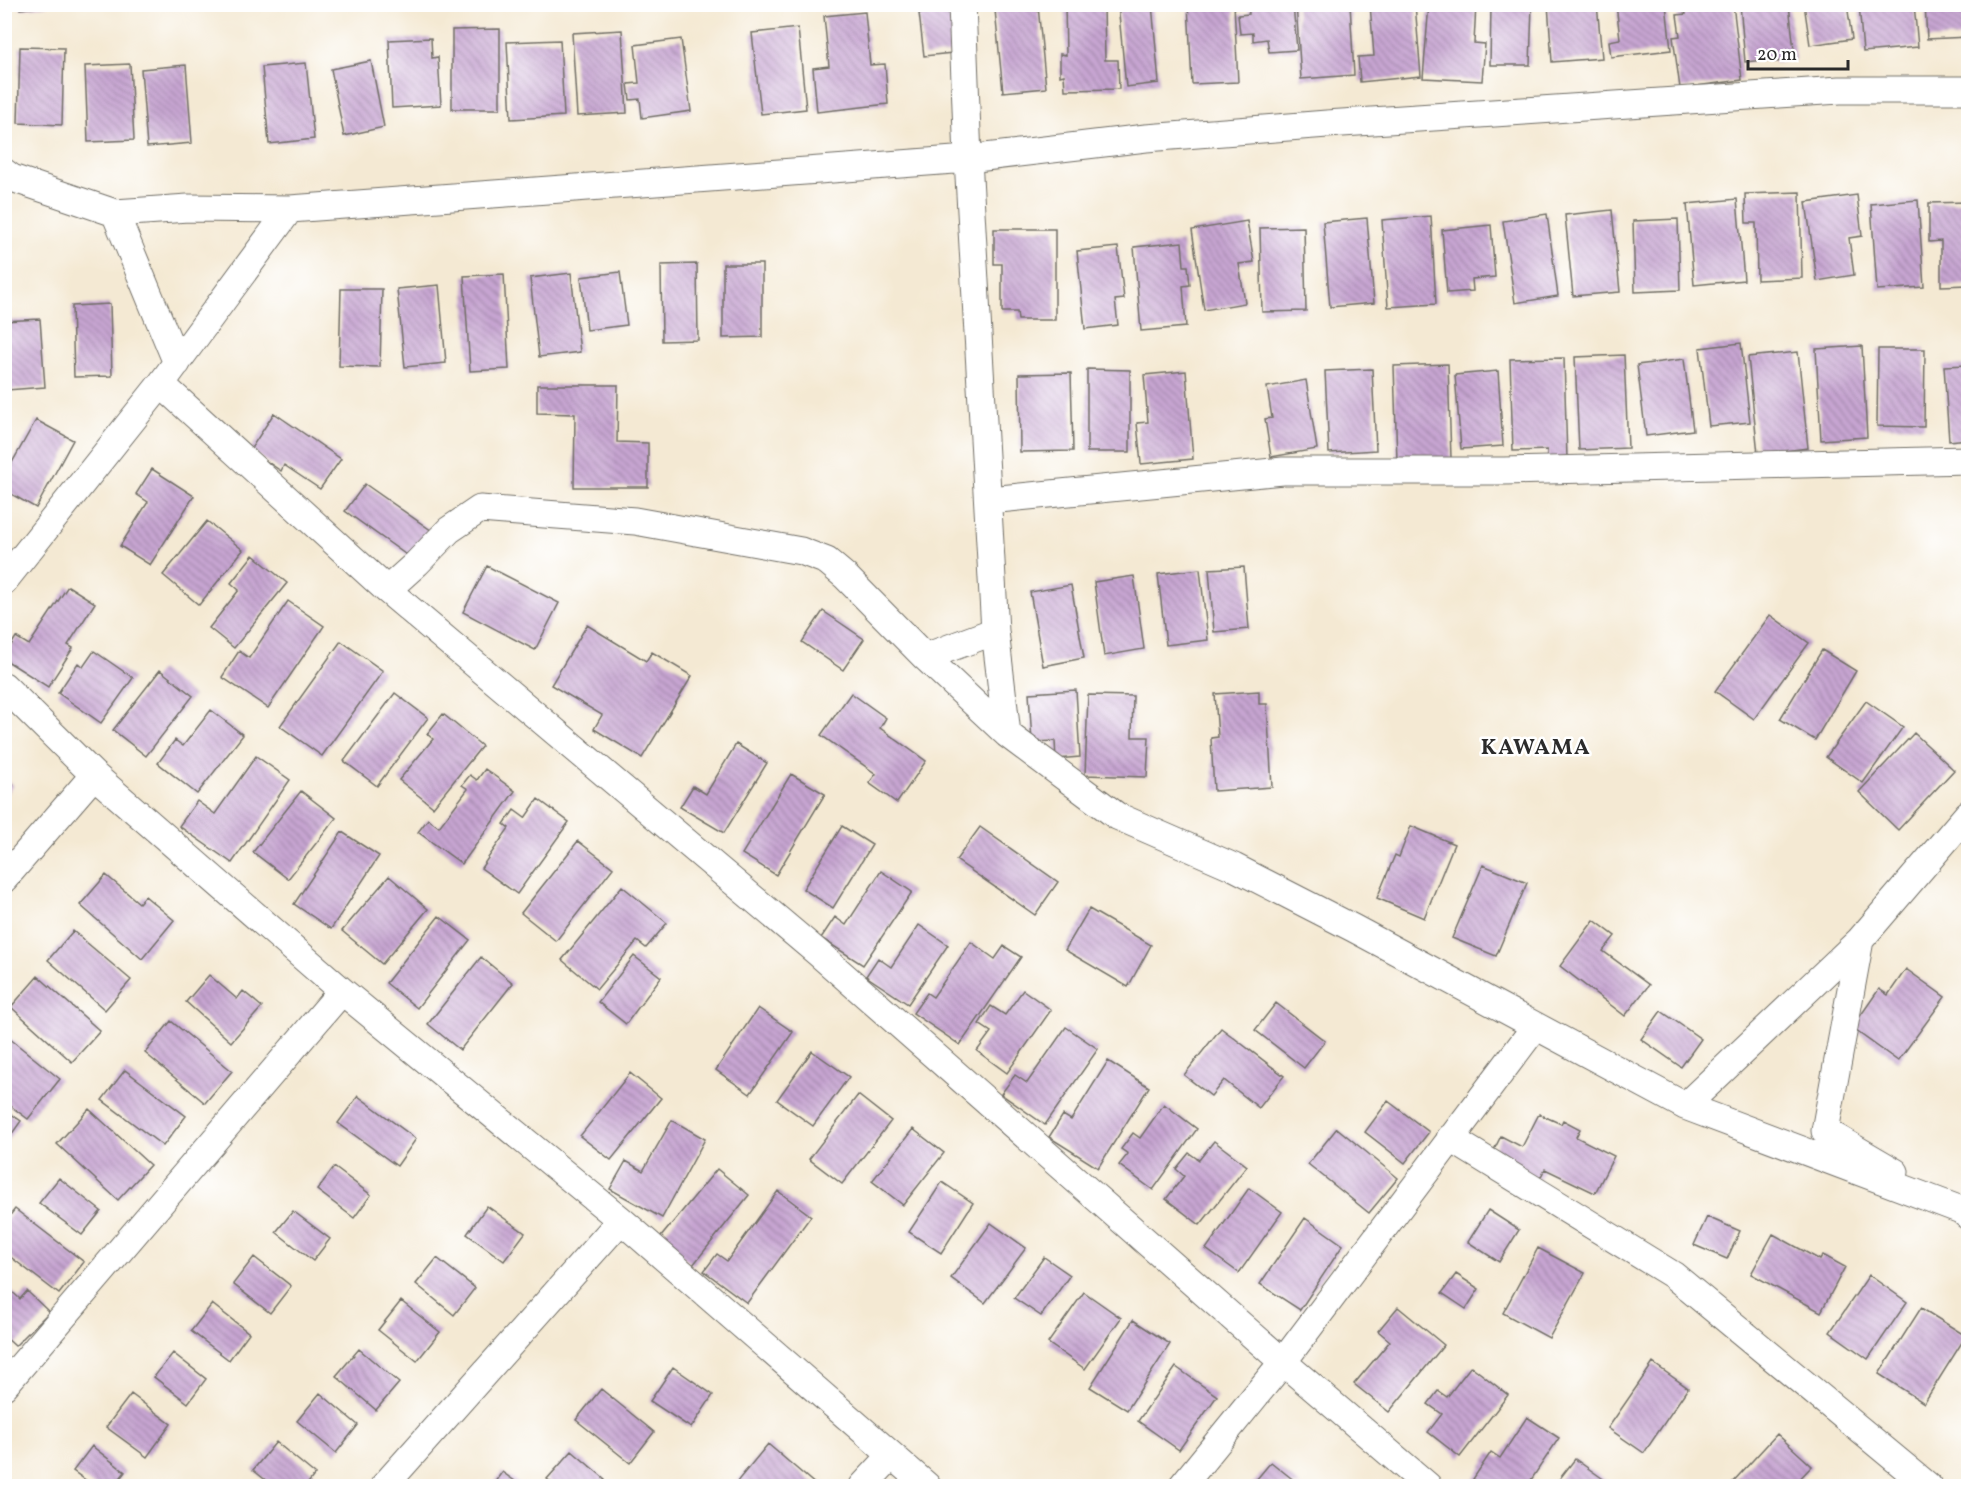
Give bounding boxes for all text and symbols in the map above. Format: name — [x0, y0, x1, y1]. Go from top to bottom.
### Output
scale bar — [1748, 33, 1848, 71]
text: 20 m — [1757, 43, 1797, 68]
district label: KAWAMA — [1481, 733, 1591, 764]

